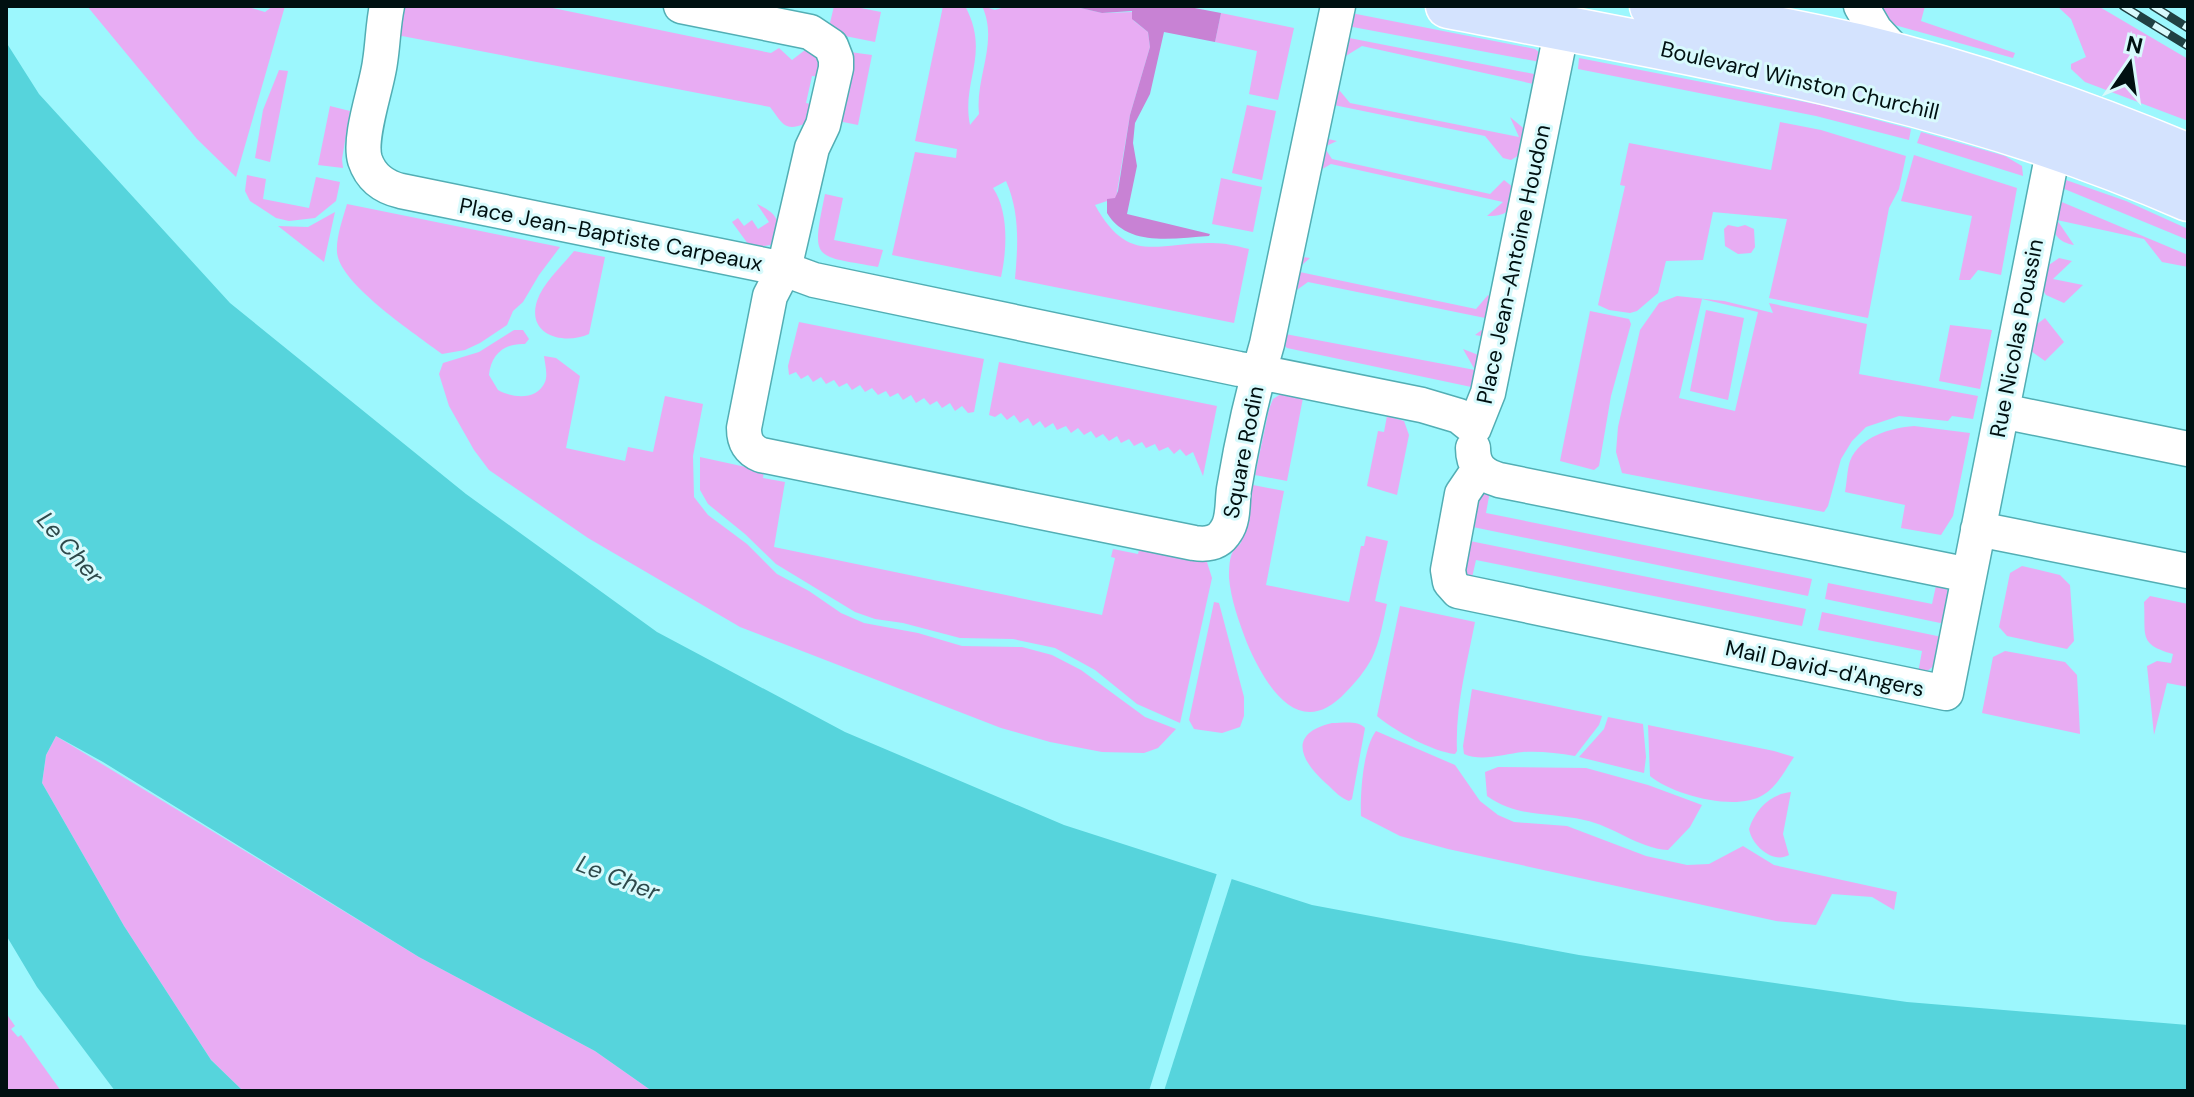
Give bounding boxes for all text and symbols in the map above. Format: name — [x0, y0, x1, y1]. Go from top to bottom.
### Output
north arrow — [2090, 24, 2170, 104]
text: N — [2123, 29, 2145, 61]
street label: Boulevard Winston Churchill — [1658, 34, 1942, 127]
street label: Place Jean-Antoine Houdon — [1470, 122, 1557, 406]
street label: Place Jean-Baptiste Carpeaux — [457, 191, 765, 278]
street label: Rue Nicolas Poussin — [1983, 236, 2050, 440]
street label: Square Rodin — [1216, 383, 1271, 521]
water label: Le Cher — [30, 505, 111, 591]
street label: Mail David-d'Angers — [1723, 633, 1927, 704]
water label: Le Cher — [572, 848, 665, 908]

